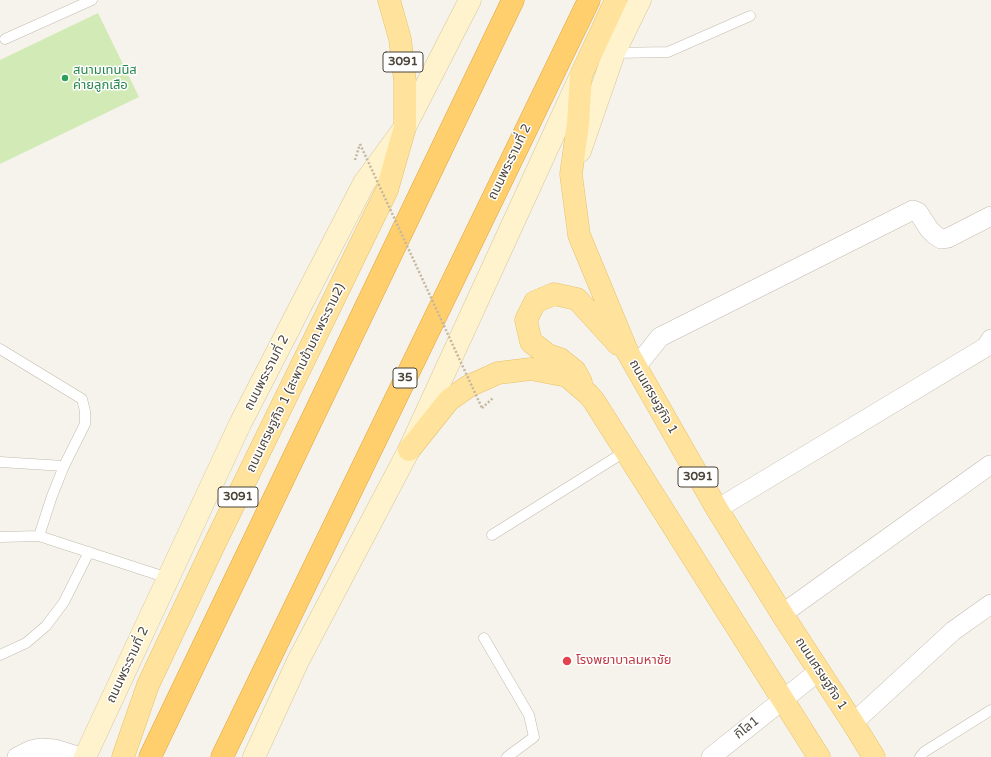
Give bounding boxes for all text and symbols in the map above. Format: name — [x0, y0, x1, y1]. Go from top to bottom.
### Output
road number: 3091 — [383, 52, 423, 72]
place label: สนามเทนนิส ค่ายลูกเสือ — [73, 63, 137, 94]
marker: สนามเทนนิส ค่ายลูกเสือ — [60, 73, 70, 83]
street label: ถนนพระรามที่ 2 — [485, 121, 535, 203]
street label: ถนนเศรษฐกิจ 1 (สะพานข้ามถ.พระราม2) — [243, 281, 349, 475]
street label: ถนนพระรามที่ 2 — [241, 333, 293, 413]
street label: ถนนเศรษฐกิจ 1 — [625, 357, 681, 437]
road number: 35 — [393, 368, 417, 388]
road number: 3091 — [678, 467, 718, 487]
road number: 3091 — [218, 487, 258, 507]
street label: ถนนพระรามที่ 2 — [103, 624, 153, 706]
street label: ถนนเศรษฐกิจ 1 — [792, 635, 850, 713]
place label: โรงพยาบาลมหาชัย — [576, 653, 672, 669]
marker: โรงพยาบาลมหาชัย — [561, 655, 573, 667]
street label: กิโล1 — [731, 713, 763, 743]

